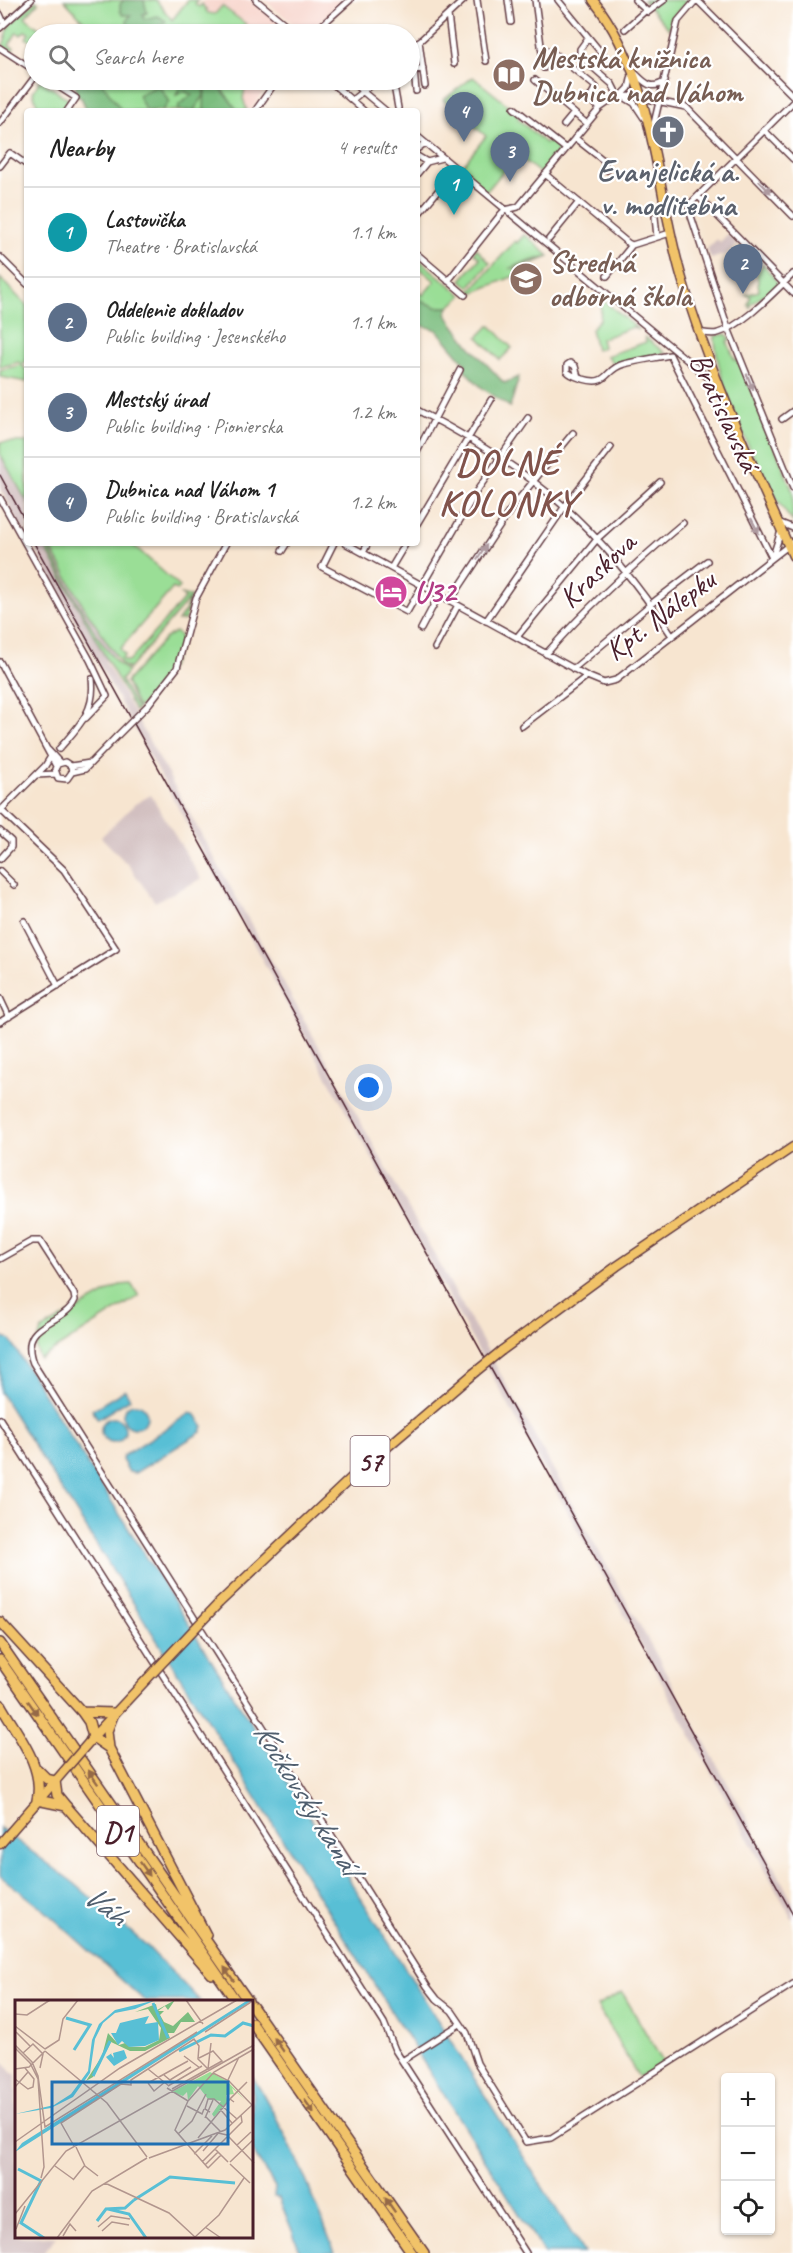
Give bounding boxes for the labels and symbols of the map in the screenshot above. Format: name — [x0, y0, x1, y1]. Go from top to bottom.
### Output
place label: Mestská knižnica Dubnica nad Váhom — [532, 39, 744, 111]
library icon: Mestská knižnica Dubnica nad Váhom — [491, 57, 527, 93]
pin: 4 — [444, 92, 484, 142]
church icon: Evanjelická a. v. modlitebňa — [650, 114, 686, 150]
pin: 3 — [490, 132, 530, 182]
place label: Evanjelická a. v. modlitebňa — [597, 152, 740, 224]
pin: 1 — [434, 166, 474, 215]
one-way arrow — [757, 180, 771, 194]
place label: Stredná odborná škola — [549, 243, 694, 315]
pin: 2 — [724, 244, 762, 294]
school or university icon: Stredná odborná škola — [508, 261, 544, 297]
street label: Bratislavská — [681, 347, 770, 480]
one-way arrow — [746, 373, 755, 391]
district label: DOLNÉ KOLONKY — [439, 439, 583, 526]
one-way arrow — [750, 517, 760, 535]
street label: Kraskova — [550, 522, 645, 616]
one-way arrow — [476, 544, 487, 560]
street label: Kpt. Nálepku — [597, 560, 724, 669]
place label: U32 — [414, 573, 458, 611]
hotel icon: U32 — [373, 574, 409, 610]
your location — [354, 1073, 383, 1102]
road number: 57 — [350, 1436, 389, 1486]
one-way arrow — [27, 1700, 39, 1716]
water label: Kočkovský kanál — [244, 1714, 375, 1891]
one-way arrow — [88, 1769, 99, 1785]
road number: D1 — [97, 1806, 139, 1856]
one-way arrow — [139, 1860, 151, 1876]
water label: Váh — [76, 1875, 138, 1936]
one-way arrow — [223, 1966, 235, 1982]
inset map — [15, 2000, 254, 2238]
one-way arrow — [274, 2037, 285, 2053]
one-way arrow — [303, 2098, 314, 2114]
one-way arrow — [385, 2197, 396, 2213]

